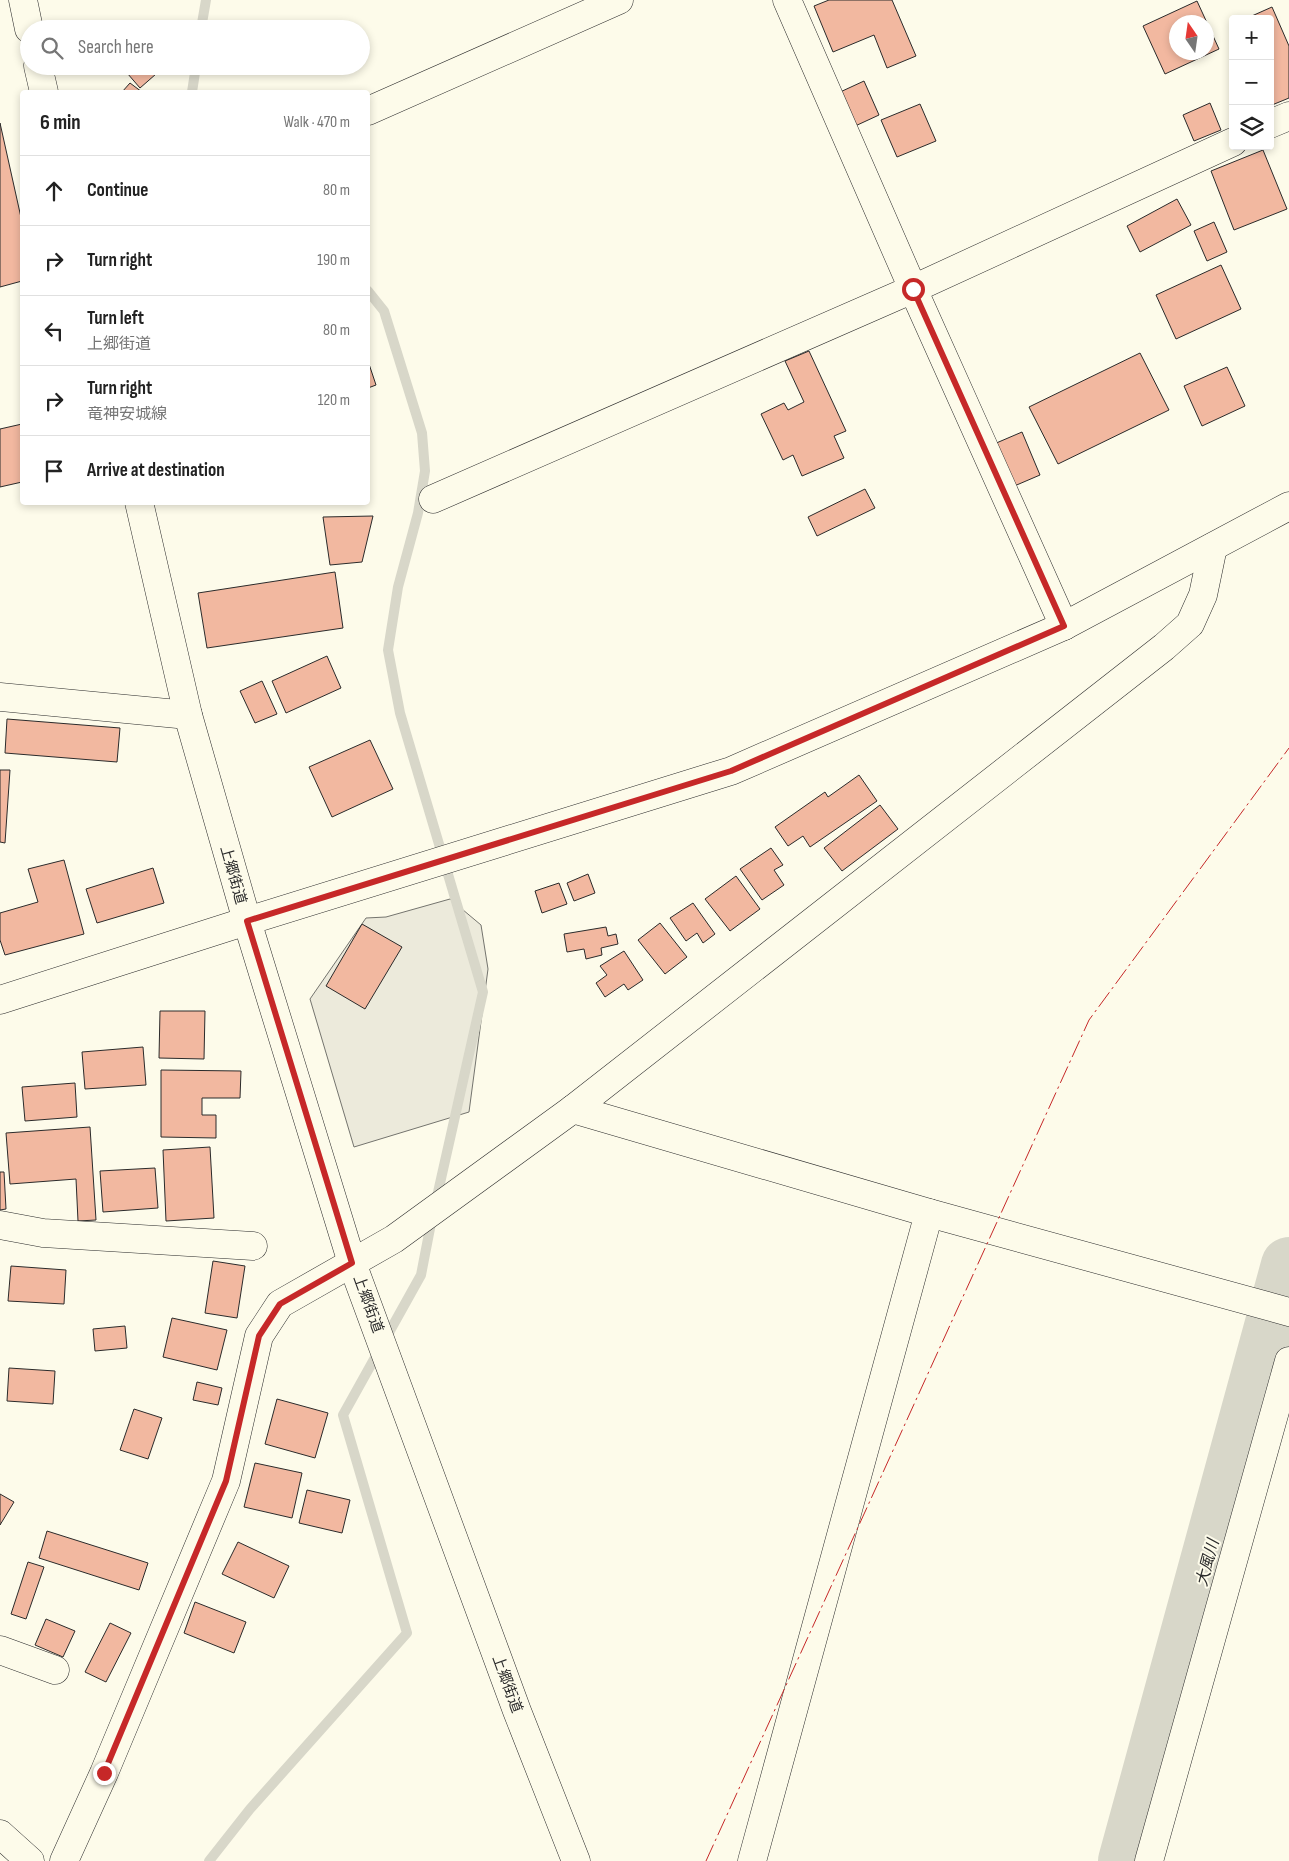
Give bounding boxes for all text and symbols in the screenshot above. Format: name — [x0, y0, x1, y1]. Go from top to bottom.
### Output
north arrow — [1169, 15, 1214, 60]
map controls — [1229, 15, 1274, 150]
button: + — [1229, 15, 1274, 60]
search box — [20, 20, 370, 75]
icon: search — [38, 34, 66, 62]
text: Search here — [78, 36, 154, 59]
button: − — [1229, 60, 1274, 105]
button: layers — [1229, 105, 1274, 150]
text: 6 min — [40, 110, 81, 135]
text: Walk · 470 m — [284, 113, 350, 132]
icon: ahead — [40, 177, 68, 205]
text: Continue — [87, 179, 148, 202]
text: 80 m — [323, 181, 350, 200]
icon: right — [40, 247, 68, 275]
text: Turn right — [87, 249, 152, 272]
text: 190 m — [317, 251, 350, 270]
route start — [902, 278, 925, 301]
text: Turn left — [87, 307, 144, 330]
icon: left — [40, 317, 68, 345]
text: 80 m — [323, 321, 350, 340]
text: 上郷街道 — [87, 335, 151, 354]
text: Turn right — [87, 377, 152, 400]
icon: right — [40, 387, 68, 415]
text: 120 m — [318, 391, 350, 410]
text: 竜神安城線 — [87, 405, 167, 424]
icon: arrive — [40, 457, 68, 485]
text: Arrive at destination — [87, 459, 225, 482]
street label: 上郷街道 — [216, 844, 250, 906]
street label: 上郷街道 — [349, 1273, 387, 1335]
water label: 大風川 — [1193, 1535, 1224, 1589]
street label: 上郷街道 — [488, 1653, 526, 1715]
route end — [93, 1762, 116, 1785]

